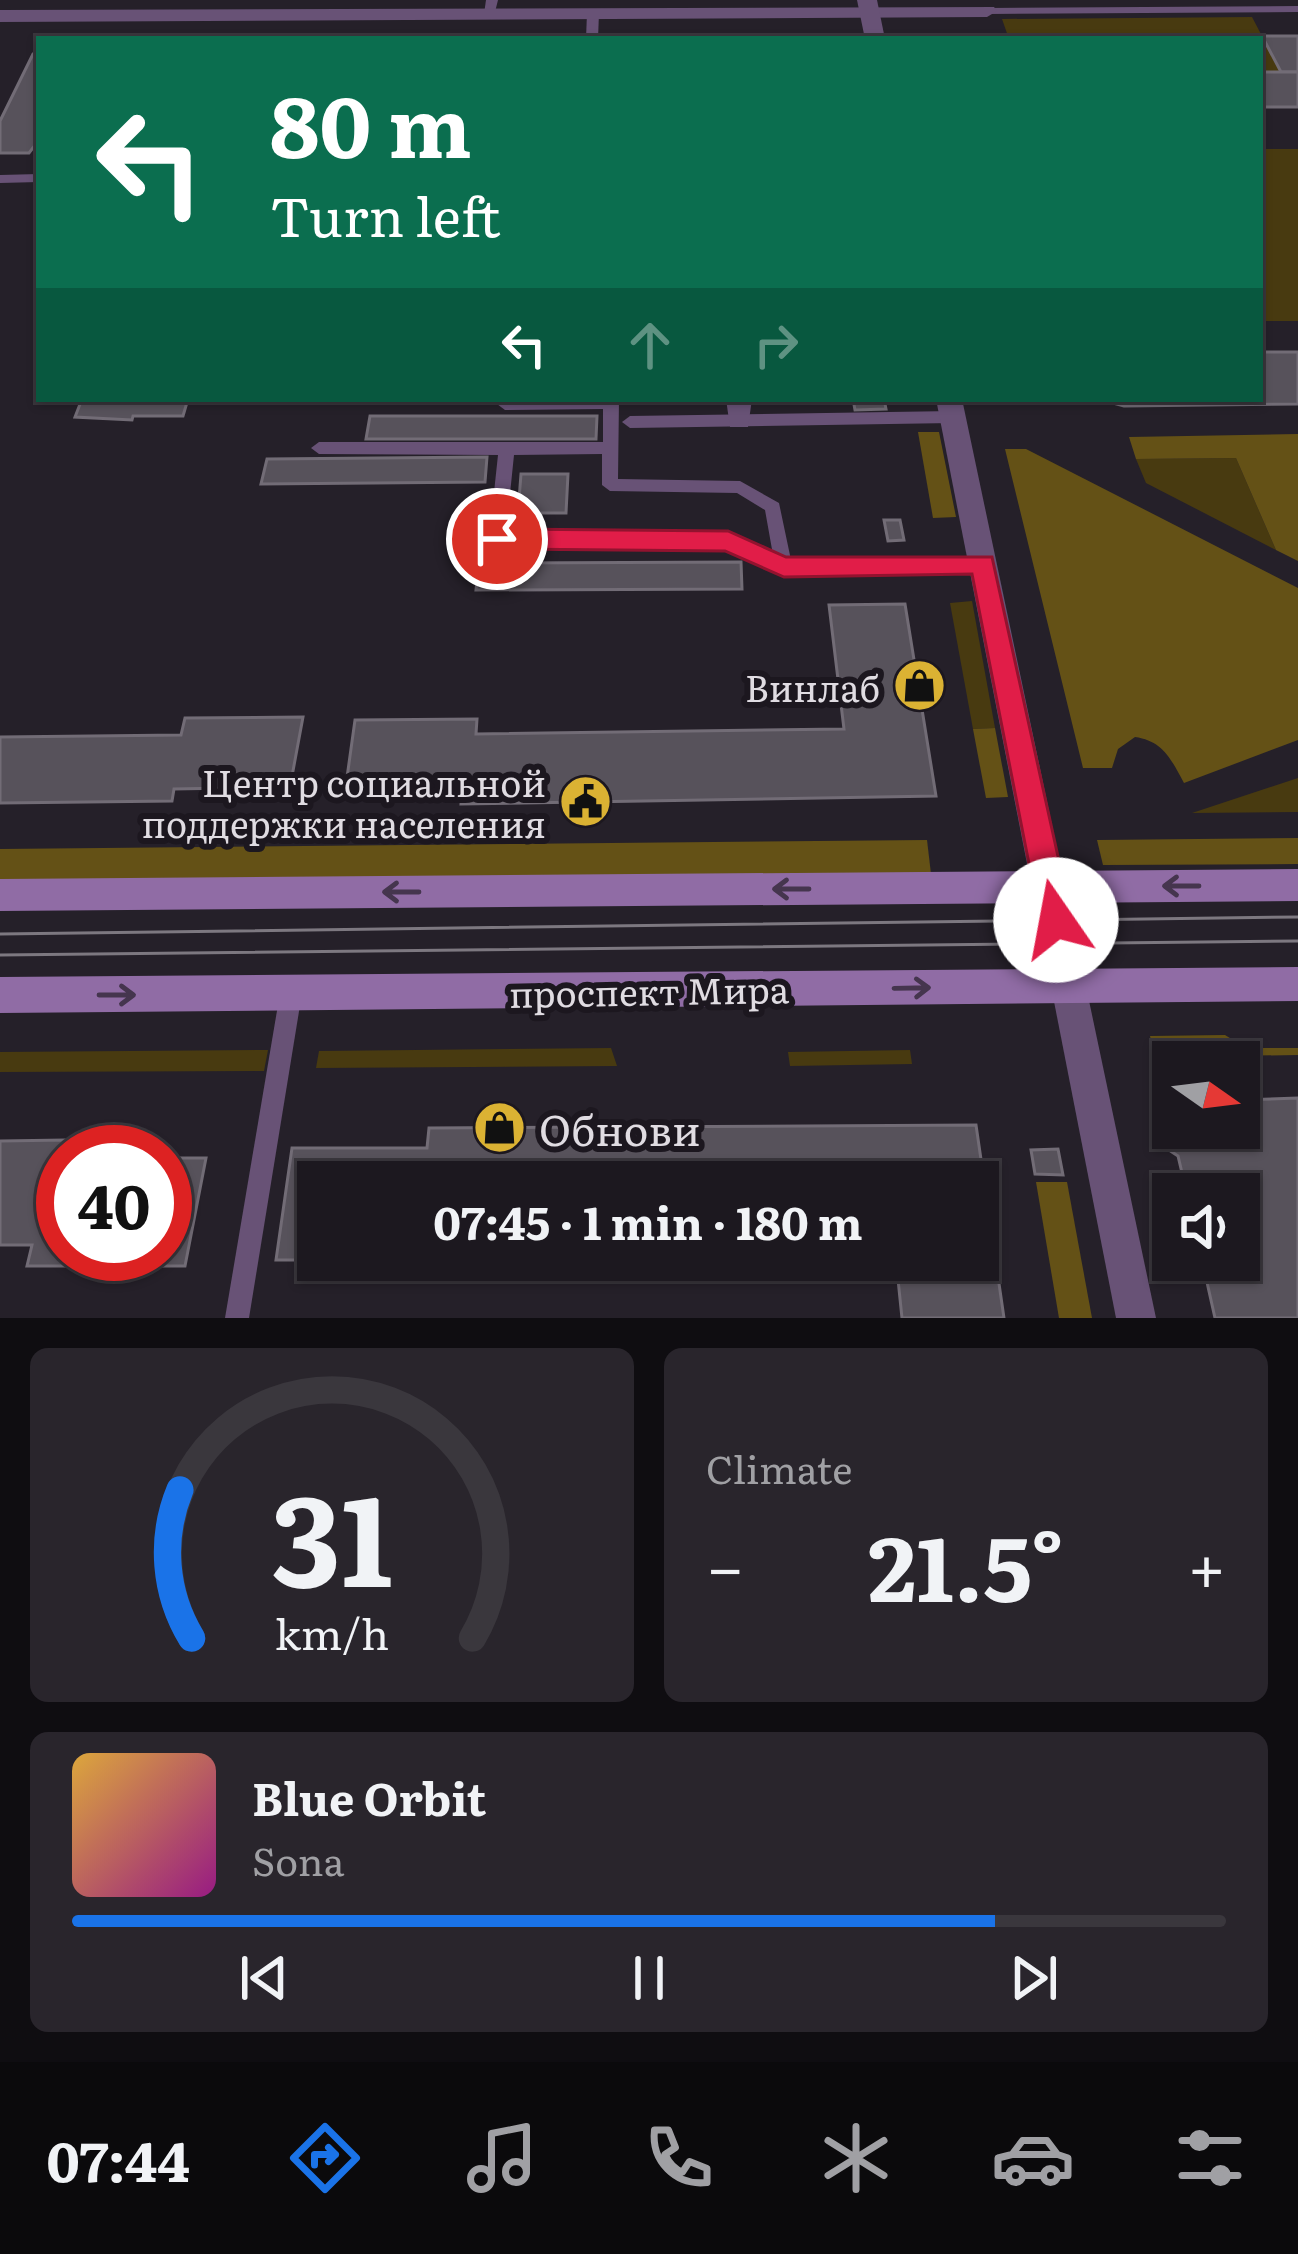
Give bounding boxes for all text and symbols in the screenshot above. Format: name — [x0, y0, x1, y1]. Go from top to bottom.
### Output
text: 80 m — [270, 59, 472, 184]
icon: left — [72, 84, 228, 240]
text: Turn left — [270, 173, 501, 254]
icon: left — [491, 312, 557, 378]
icon: ahead — [617, 312, 683, 378]
icon: right — [743, 312, 809, 378]
pin — [446, 488, 548, 590]
icon: arrive — [464, 506, 530, 572]
shop icon: Винлаб — [891, 658, 947, 714]
place label: Винлаб — [745, 660, 880, 713]
place label: Центр социальной поддержки населения — [142, 755, 546, 849]
public building icon: Центр социальной поддержки населения — [557, 774, 613, 830]
position arrow — [993, 857, 1119, 983]
one-way arrow — [1162, 875, 1201, 897]
one-way arrow — [772, 878, 811, 900]
one-way arrow — [382, 881, 421, 903]
street label: проспект Мира — [508, 961, 790, 1019]
one-way arrow — [892, 977, 931, 999]
one-way arrow — [97, 983, 136, 1006]
north arrow — [1152, 1041, 1260, 1149]
map controls — [1152, 1041, 1260, 1281]
place label: Обнови — [539, 1097, 701, 1159]
shop icon: Обнови — [472, 1100, 528, 1156]
speed limit sign: 40 — [36, 1125, 192, 1281]
button: sound — [1152, 1173, 1260, 1281]
text: 07:45 · 1 min · 180 m — [433, 1187, 863, 1254]
text: Climate — [706, 1438, 852, 1496]
text: 31 — [271, 1440, 393, 1625]
text: 21.5° — [868, 1496, 1064, 1630]
text: − — [706, 1514, 744, 1612]
text: + — [1188, 1514, 1226, 1612]
text: km/h — [275, 1600, 389, 1663]
text: Blue Orbit — [252, 1763, 486, 1830]
text: Sona — [252, 1830, 345, 1888]
icon: previous — [231, 1945, 297, 2011]
icon: pause — [616, 1945, 682, 2011]
icon: next — [1001, 1945, 1067, 2011]
icon: directions — [283, 2116, 367, 2200]
icon: music — [460, 2116, 544, 2200]
icon: phone — [637, 2116, 721, 2200]
icon: climate — [814, 2116, 898, 2200]
icon: car — [991, 2116, 1075, 2200]
icon: filters — [1168, 2116, 1252, 2200]
text: 07:44 — [46, 2118, 190, 2199]

